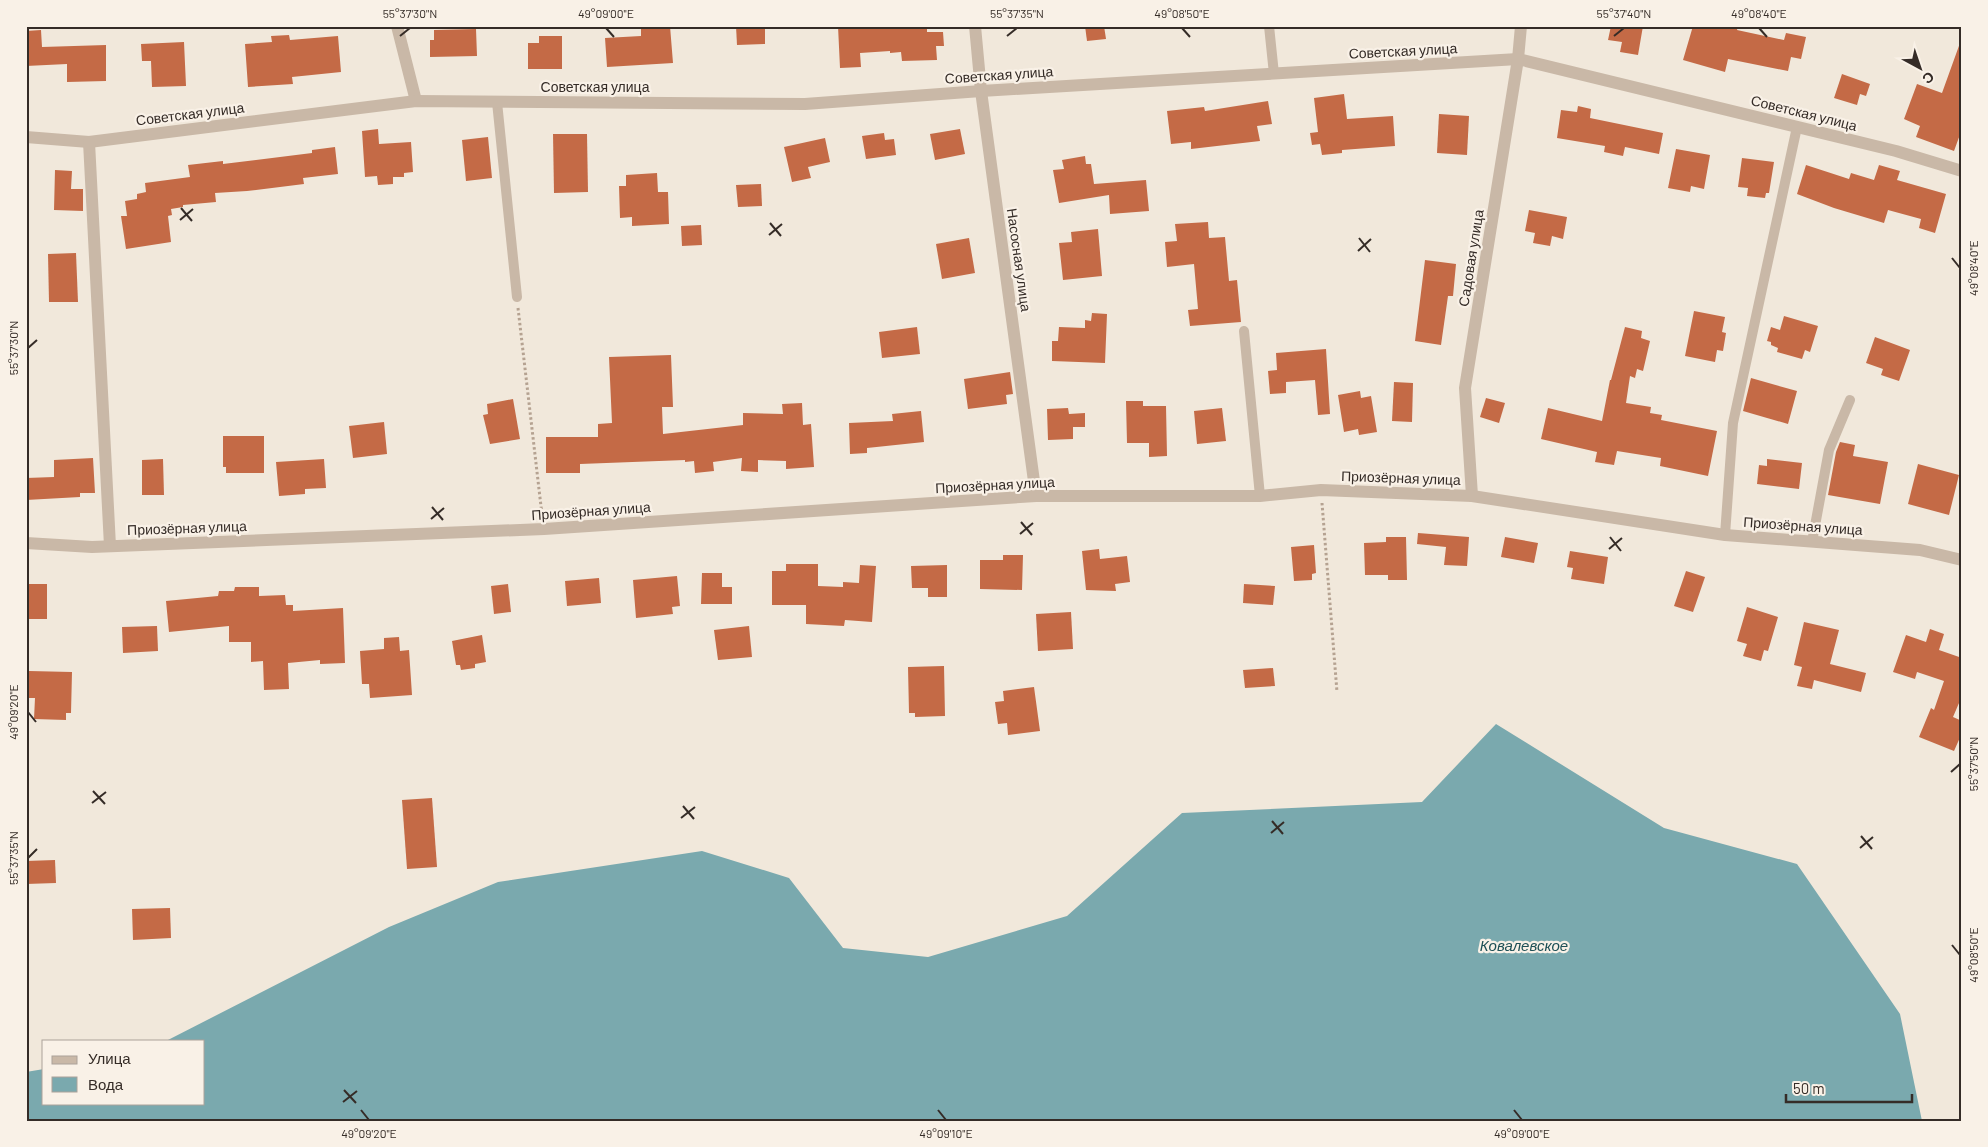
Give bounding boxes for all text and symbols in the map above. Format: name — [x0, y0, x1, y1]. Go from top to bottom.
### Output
text: 55°37'30"N — [383, 6, 437, 20]
text: 49°09'00"E — [578, 6, 634, 20]
text: 55°37'35"N — [990, 6, 1044, 20]
text: 49°08'50"E — [1154, 6, 1210, 20]
text: 55°37'40"N — [1597, 6, 1651, 20]
text: 49°08'40"E — [1731, 6, 1787, 20]
street label: Советская улица — [1348, 39, 1458, 62]
north arrow — [1896, 42, 1946, 92]
street label: Советская улица — [944, 62, 1054, 87]
text: С — [1919, 69, 1938, 88]
street label: Советская улица — [541, 78, 650, 95]
street label: Советская улица — [1749, 91, 1859, 134]
street label: Советская улица — [135, 98, 245, 129]
street label: Насосная улица — [1004, 207, 1035, 313]
street label: Садовая улица — [1454, 208, 1487, 308]
text: 49°08'40"E — [1966, 240, 1980, 296]
text: 55°37'30"N — [6, 321, 20, 375]
street label: Приозёрная улица — [1341, 467, 1461, 488]
street label: Приозёрная улица — [935, 473, 1055, 496]
street label: Приозёрная улица — [531, 498, 651, 523]
street label: Приозёрная улица — [1743, 513, 1864, 538]
street label: Приозёрная улица — [127, 517, 247, 538]
text: 49°09'20"E — [6, 684, 20, 740]
text: 55°37'50"N — [1966, 737, 1980, 791]
text: 55°37'35"N — [6, 831, 20, 885]
text: 49°08'50"E — [1966, 927, 1980, 983]
water label: Ковалевское — [1480, 936, 1568, 954]
legend — [42, 1040, 205, 1104]
text: Улица — [88, 1049, 131, 1067]
scale bar — [1786, 1072, 1912, 1104]
text: Вода — [88, 1075, 124, 1093]
text: 50 m — [1793, 1079, 1825, 1097]
text: 49°09'20"E — [341, 1126, 397, 1140]
text: 49°09'10"E — [919, 1126, 973, 1140]
text: 49°09'00"E — [1494, 1126, 1550, 1140]

